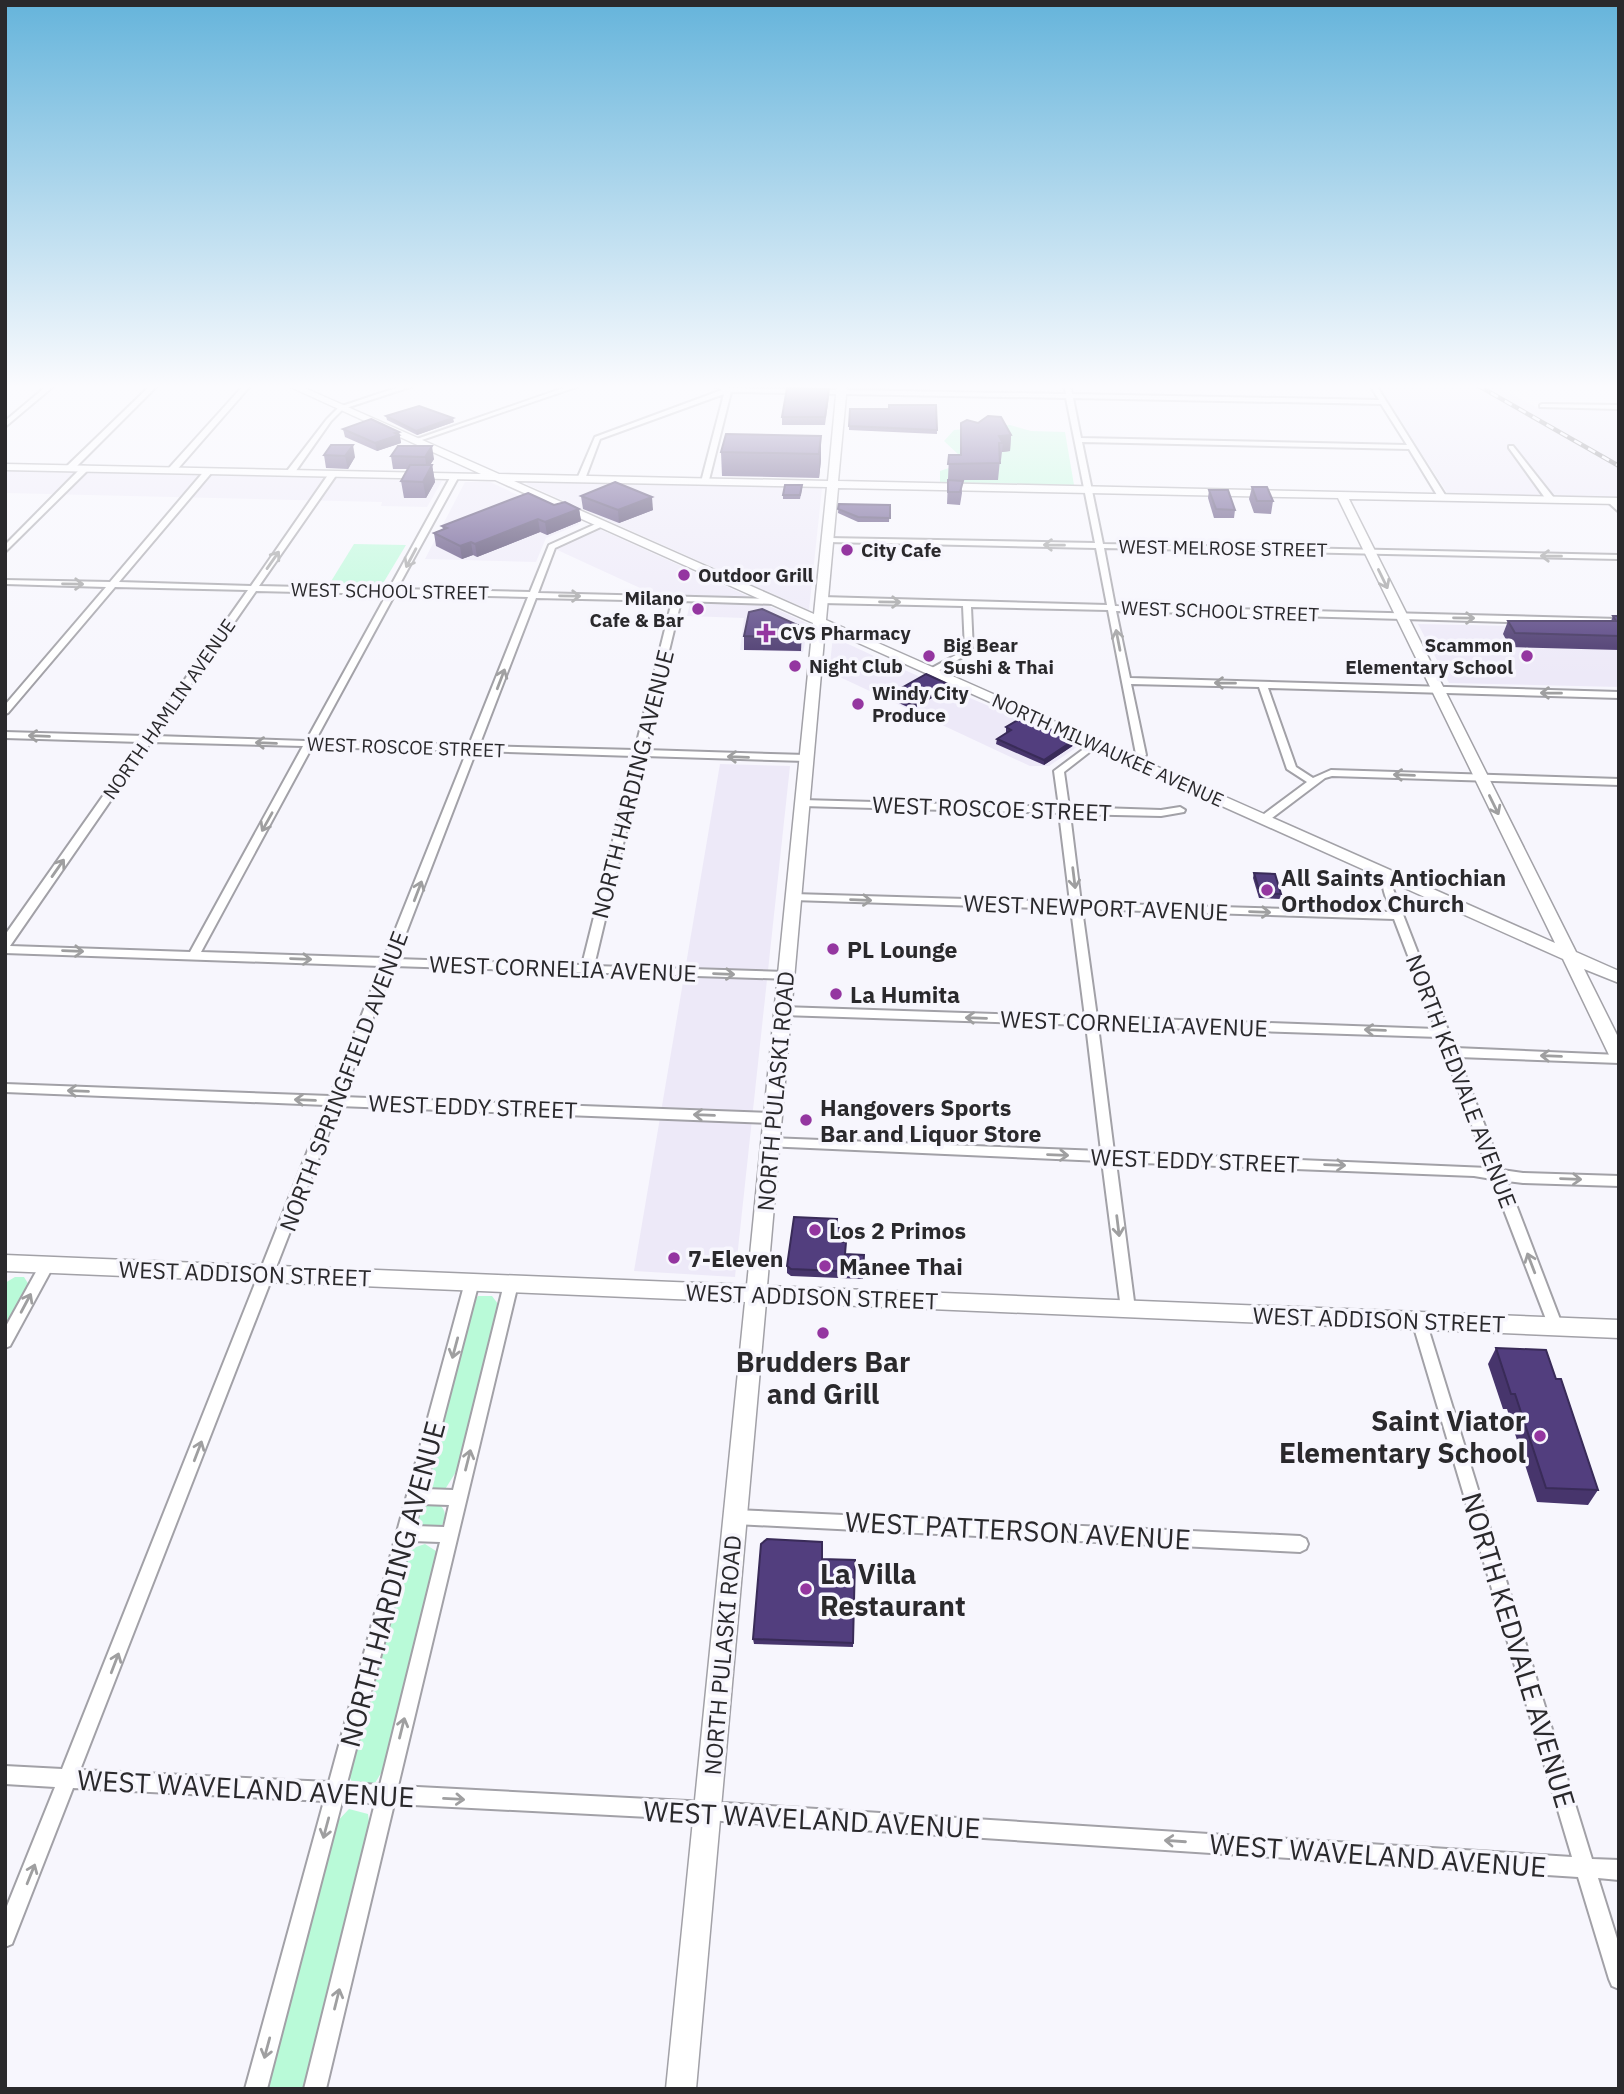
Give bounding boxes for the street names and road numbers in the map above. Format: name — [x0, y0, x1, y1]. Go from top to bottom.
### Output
street label: WEST MELROSE STREET — [1118, 534, 1328, 562]
street label: WEST SCHOOL STREET — [291, 577, 489, 605]
street label: WEST SCHOOL STREET — [1121, 596, 1320, 626]
street label: NORTH HAMLIN AVENUE — [98, 614, 240, 804]
street label: NORTH HARDING AVENUE — [584, 646, 680, 922]
street label: NORTH MILWAUKEE AVENUE — [988, 688, 1228, 812]
street label: WEST ROSCOE STREET — [307, 732, 505, 762]
street label: WEST ROSCOE STREET — [872, 789, 1112, 827]
street label: WEST NEWPORT AVENUE — [963, 887, 1229, 927]
street label: NORTH SPRINGFIELD AVENUE — [272, 927, 414, 1235]
street label: WEST CORNELIA AVENUE — [429, 948, 697, 988]
street label: NORTH KEDVALE AVENUE — [1400, 950, 1524, 1212]
street label: NORTH PULASKI ROAD — [750, 970, 800, 1212]
street label: WEST CORNELIA AVENUE — [1000, 1003, 1268, 1043]
street label: WEST EDDY STREET — [368, 1087, 578, 1125]
street label: WEST EDDY STREET — [1090, 1141, 1300, 1179]
street label: WEST ADDISON STREET — [118, 1254, 372, 1292]
street label: WEST ADDISON STREET — [685, 1277, 939, 1315]
street label: WEST ADDISON STREET — [1252, 1300, 1506, 1338]
street label: NORTH HARDING AVENUE — [331, 1417, 453, 1751]
street label: NORTH KEDVALE AVENUE — [1453, 1488, 1585, 1812]
street label: WEST PATTERSON AVENUE — [844, 1502, 1192, 1558]
street label: NORTH PULASKI ROAD — [697, 1534, 747, 1776]
street label: WEST WAVELAND AVENUE — [76, 1761, 416, 1815]
street label: WEST WAVELAND AVENUE — [642, 1792, 982, 1846]
street label: WEST WAVELAND AVENUE — [1208, 1825, 1548, 1885]

